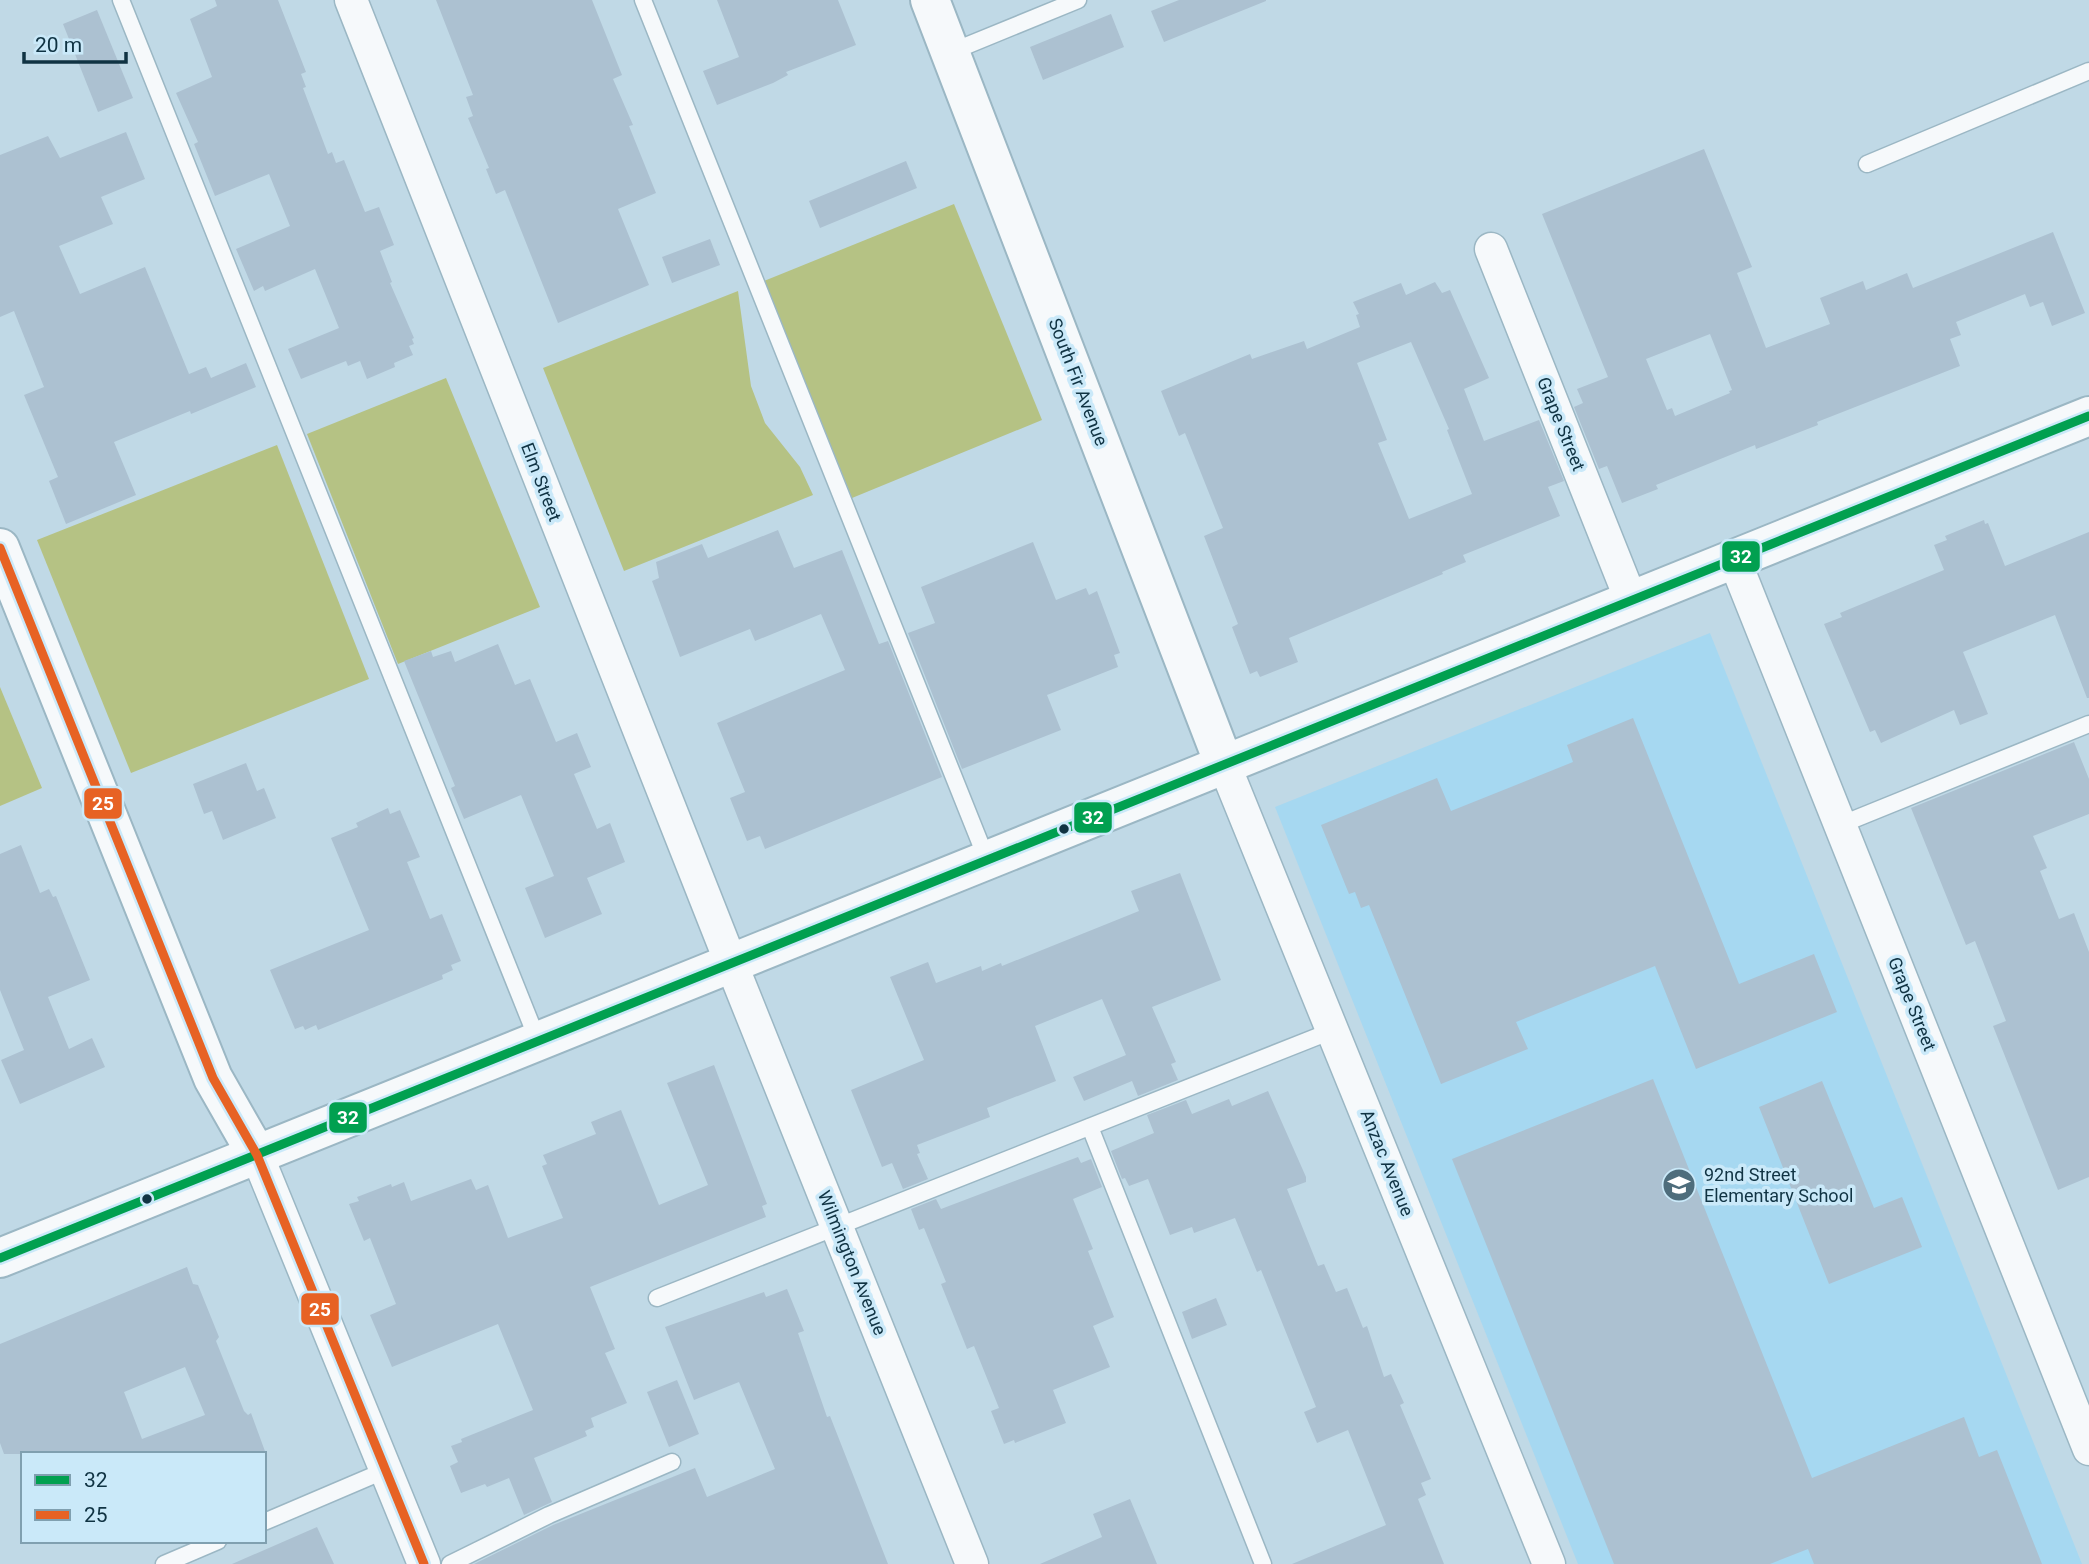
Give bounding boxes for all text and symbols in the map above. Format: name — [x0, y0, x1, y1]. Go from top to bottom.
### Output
scale bar — [24, 21, 126, 65]
text: 20 m — [35, 33, 82, 57]
street label: South Fir Avenue — [1044, 315, 1112, 449]
street label: Grape Street — [1533, 374, 1590, 474]
street label: Elm Street — [517, 440, 566, 524]
line badge: 32 — [1721, 540, 1761, 573]
text: 32 — [1730, 545, 1752, 568]
line badge: 25 — [83, 787, 123, 820]
text: 25 — [92, 792, 114, 815]
line badge: 32 — [1073, 801, 1113, 834]
text: 32 — [1082, 806, 1104, 829]
unlabelled marker — [1057, 822, 1071, 836]
street label: Grape Street — [1884, 954, 1941, 1054]
line badge: 32 — [328, 1101, 368, 1134]
text: 32 — [337, 1106, 359, 1129]
street label: Anzac Avenue — [1357, 1106, 1418, 1219]
place label: 92nd Street Elementary School — [1704, 1164, 1853, 1206]
school or university icon: 92nd Street Elementary School — [1660, 1166, 1698, 1204]
street label: Wilmington Avenue — [814, 1187, 891, 1338]
unlabelled marker — [140, 1192, 154, 1206]
line badge: 25 — [300, 1292, 340, 1326]
text: 25 — [309, 1298, 331, 1321]
legend — [21, 1452, 266, 1543]
text: 32 — [84, 1468, 108, 1492]
text: 25 — [84, 1503, 108, 1527]

